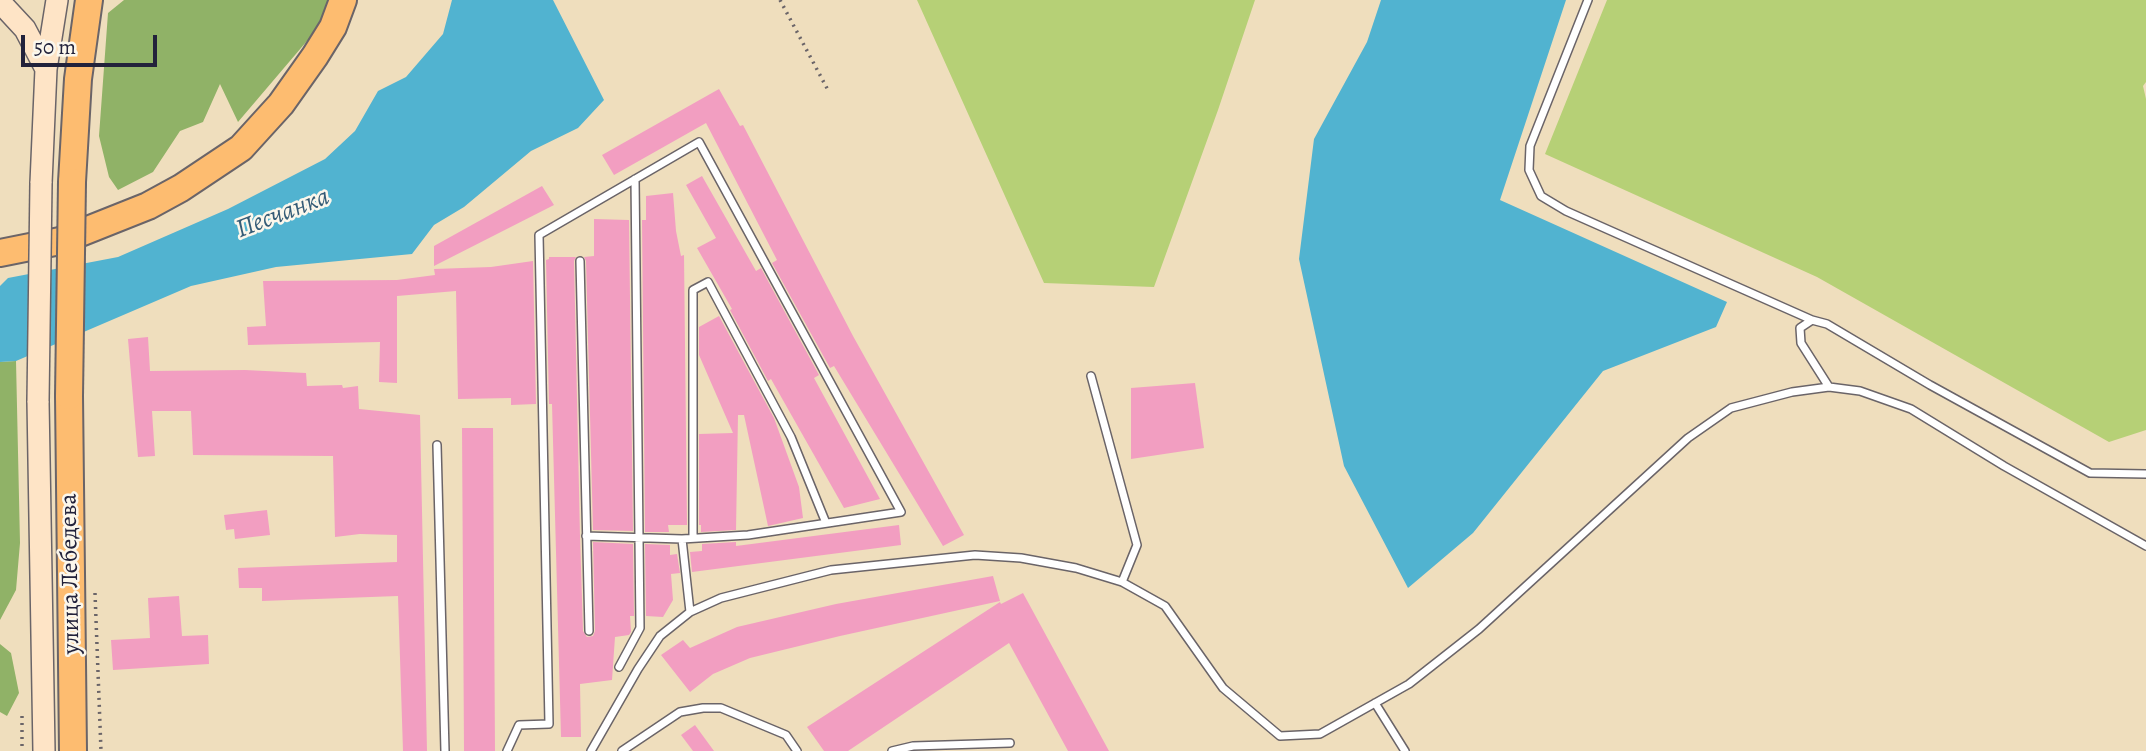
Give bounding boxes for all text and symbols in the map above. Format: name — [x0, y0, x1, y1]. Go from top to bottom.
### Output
scale bar — [24, 21, 161, 65]
text: 50 m — [34, 33, 76, 61]
water label: Песчанка — [232, 182, 334, 246]
street label: улица Лебедева — [55, 493, 87, 655]

